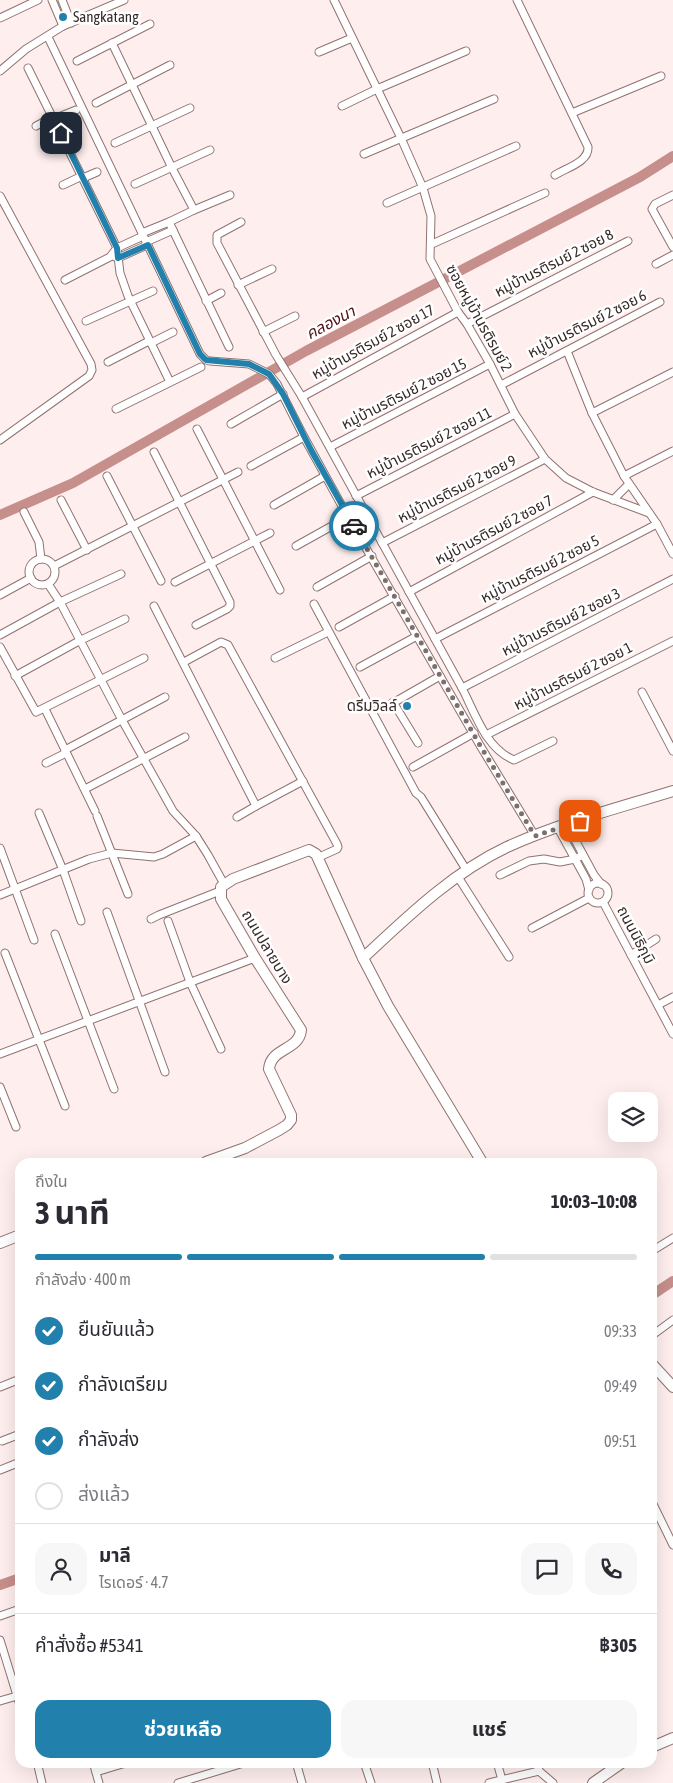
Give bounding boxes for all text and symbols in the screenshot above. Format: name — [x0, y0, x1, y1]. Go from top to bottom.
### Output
place label: Sangkatang — [73, 8, 139, 25]
marker: Sangkatang — [57, 11, 69, 23]
pin — [40, 112, 82, 154]
icon: home — [47, 119, 75, 147]
street label: หมู่บ้านรติรมย์ 2 ซอย 8 — [492, 225, 616, 301]
street label: ซอยหมู่บ้านรติรมย์ 2 — [442, 261, 516, 375]
street label: หมู่บ้านรติรมย์ 2 ซอย 6 — [525, 286, 649, 362]
water label: คลองนา — [302, 301, 359, 342]
street label: หมู่บ้านรติรมย์ 2 ซอย 17 — [308, 301, 438, 383]
street label: หมู่บ้านรติรมย์ 2 ซอย 15 — [339, 355, 469, 433]
street label: หมู่บ้านรติรมย์ 2 ซอย 11 — [364, 404, 494, 482]
street label: หมู่บ้านรติรมย์ 2 ซอย 9 — [395, 451, 519, 527]
street label: หมู่บ้านรติรมย์ 2 ซอย 7 — [432, 491, 556, 569]
courier — [329, 501, 379, 551]
icon: car — [340, 512, 368, 540]
street label: หมู่บ้านรติรมย์ 2 ซอย 5 — [478, 531, 602, 607]
street label: หมู่บ้านรติรมย์ 2 ซอย 3 — [499, 584, 623, 660]
street label: หมู่บ้านรติรมย์ 2 ซอย 1 — [511, 638, 635, 714]
place label: ดรีมวิลล์ — [347, 697, 397, 714]
marker: ดรีมวิลล์ — [401, 700, 413, 712]
pin — [559, 800, 601, 842]
icon: bag — [566, 807, 594, 835]
street label: ถนนนิธิภุมิ — [613, 903, 659, 967]
street label: ถนนปลายบาง — [239, 907, 296, 987]
map controls — [608, 1092, 658, 1142]
button: layers — [608, 1092, 658, 1142]
text: ถึงใน — [35, 1172, 68, 1190]
text: 10:03–10:08 — [551, 1190, 637, 1212]
text: 3 นาที — [35, 1194, 110, 1231]
text: กำลังส่ง · 400 m — [35, 1270, 131, 1288]
icon: check — [35, 1317, 63, 1345]
text: ยืนยันแล้ว — [78, 1318, 155, 1340]
text: 09:33 — [604, 1322, 637, 1340]
icon: check — [35, 1372, 63, 1400]
text: กำลังเตรียม — [78, 1373, 168, 1395]
text: 09:49 — [604, 1377, 637, 1395]
icon: check — [35, 1427, 63, 1455]
text: กำลังส่ง — [78, 1428, 139, 1450]
text: 09:51 — [604, 1432, 637, 1450]
text: ส่งแล้ว — [78, 1483, 130, 1505]
button: person — [35, 1543, 87, 1595]
button: chat — [521, 1543, 573, 1595]
button: phone — [585, 1543, 637, 1595]
text: มาลี — [99, 1544, 131, 1566]
text: ไรเดอร์ · 4.7 — [99, 1573, 169, 1591]
text: คำสั่งซื้อ #5341 — [35, 1634, 144, 1656]
text: ฿305 — [599, 1634, 637, 1656]
button: ช่วยเหลือ — [35, 1700, 331, 1758]
button: แชร์ — [341, 1700, 637, 1758]

